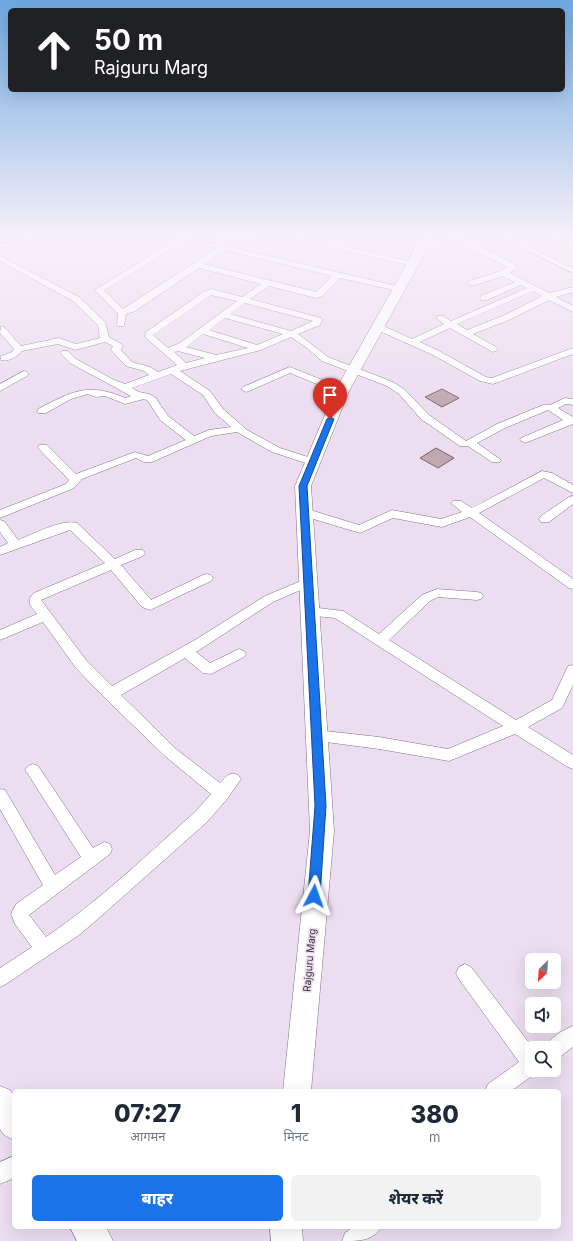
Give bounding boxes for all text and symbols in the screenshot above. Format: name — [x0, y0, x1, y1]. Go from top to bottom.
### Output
text: 50 m — [94, 23, 163, 57]
icon: ahead — [28, 24, 80, 76]
text: Rajguru Marg — [94, 57, 208, 78]
pin — [313, 378, 347, 419]
icon: arrive — [319, 384, 341, 406]
position arrow — [293, 875, 335, 917]
street label: Rajguru Marg — [300, 928, 318, 992]
north arrow — [525, 953, 561, 989]
map controls — [525, 953, 561, 1077]
button: sound — [525, 997, 561, 1033]
button: search — [525, 1041, 561, 1077]
text: 07:27 — [114, 1099, 181, 1128]
text: 1 — [291, 1099, 301, 1128]
text: 380 — [411, 1100, 459, 1129]
text: आगमन — [130, 1128, 166, 1144]
text: मिनट — [284, 1128, 308, 1144]
text: m — [429, 1129, 440, 1145]
button: बाहर — [32, 1175, 283, 1221]
button: शेयर करें — [291, 1175, 541, 1221]

